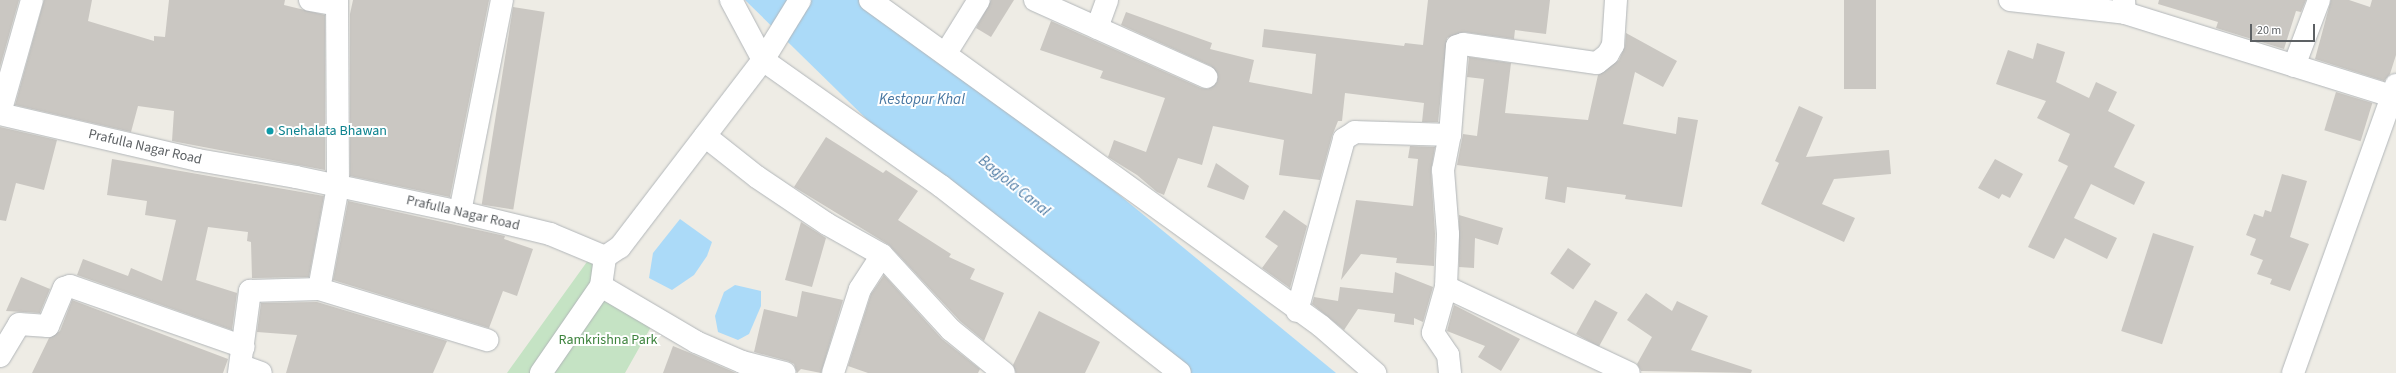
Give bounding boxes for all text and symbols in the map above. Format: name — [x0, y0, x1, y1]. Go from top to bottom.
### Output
scale bar — [2252, 16, 2317, 42]
text: 20 m — [2257, 22, 2281, 39]
water label: Kestopur Khal — [879, 91, 965, 109]
place label: Snehalata Bhawan — [278, 123, 387, 139]
street label: Prafulla Nagar Road — [87, 126, 203, 168]
marker: Snehalata Bhawan — [265, 126, 275, 136]
water label: Bagjola Canal — [975, 152, 1053, 220]
street label: Prafulla Nagar Road — [405, 192, 521, 234]
park label: Ramkrishna Park — [559, 332, 657, 348]

